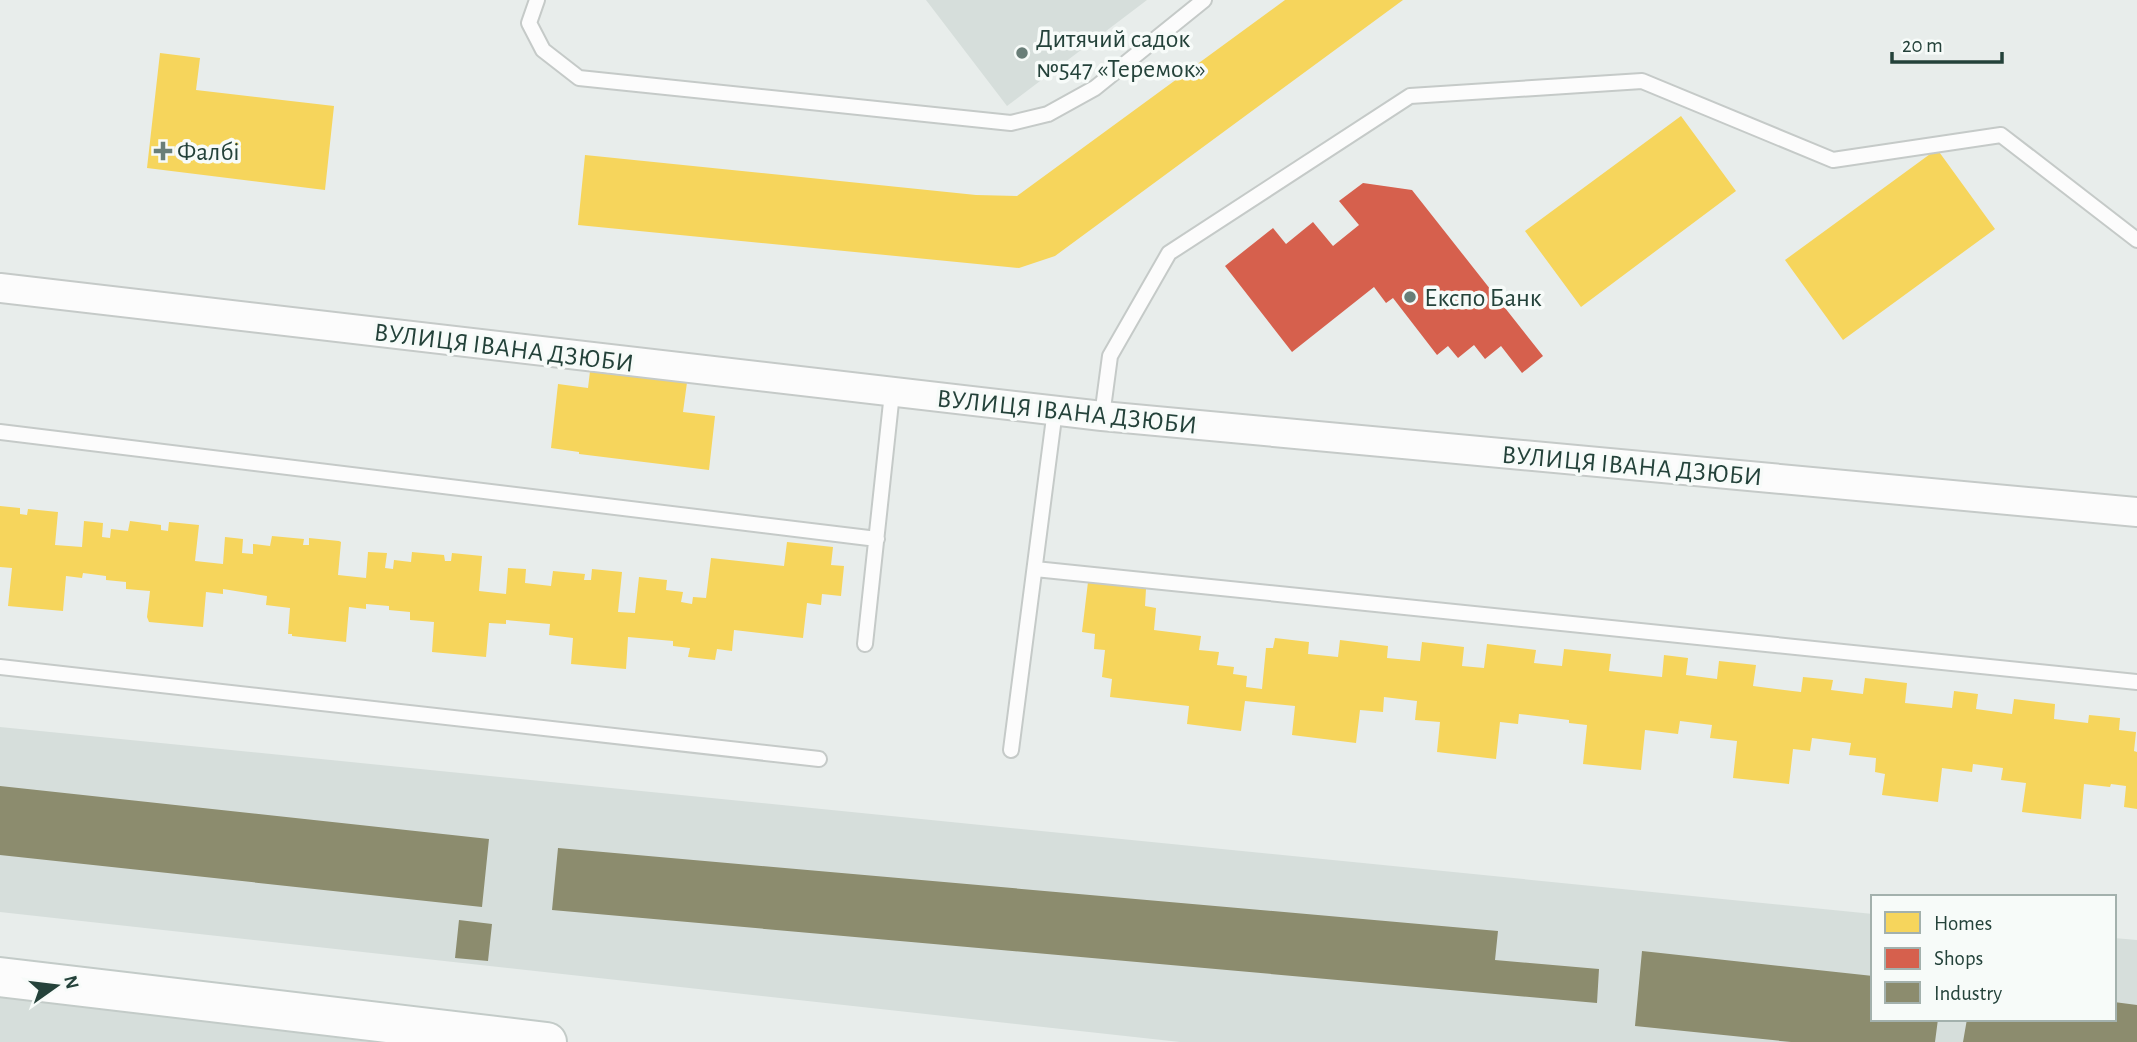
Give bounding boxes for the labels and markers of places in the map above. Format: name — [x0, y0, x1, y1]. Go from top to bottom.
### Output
place label: Дитячий садок №547 «Теремок» — [1036, 26, 1206, 82]
marker: Дитячий садок №547 «Теремок» — [1014, 45, 1030, 61]
place label: Фалбі — [177, 139, 239, 165]
marker: Фалбі — [155, 143, 171, 159]
place label: Експо Банк — [1424, 285, 1542, 311]
marker: Експо Банк — [1402, 289, 1418, 305]

